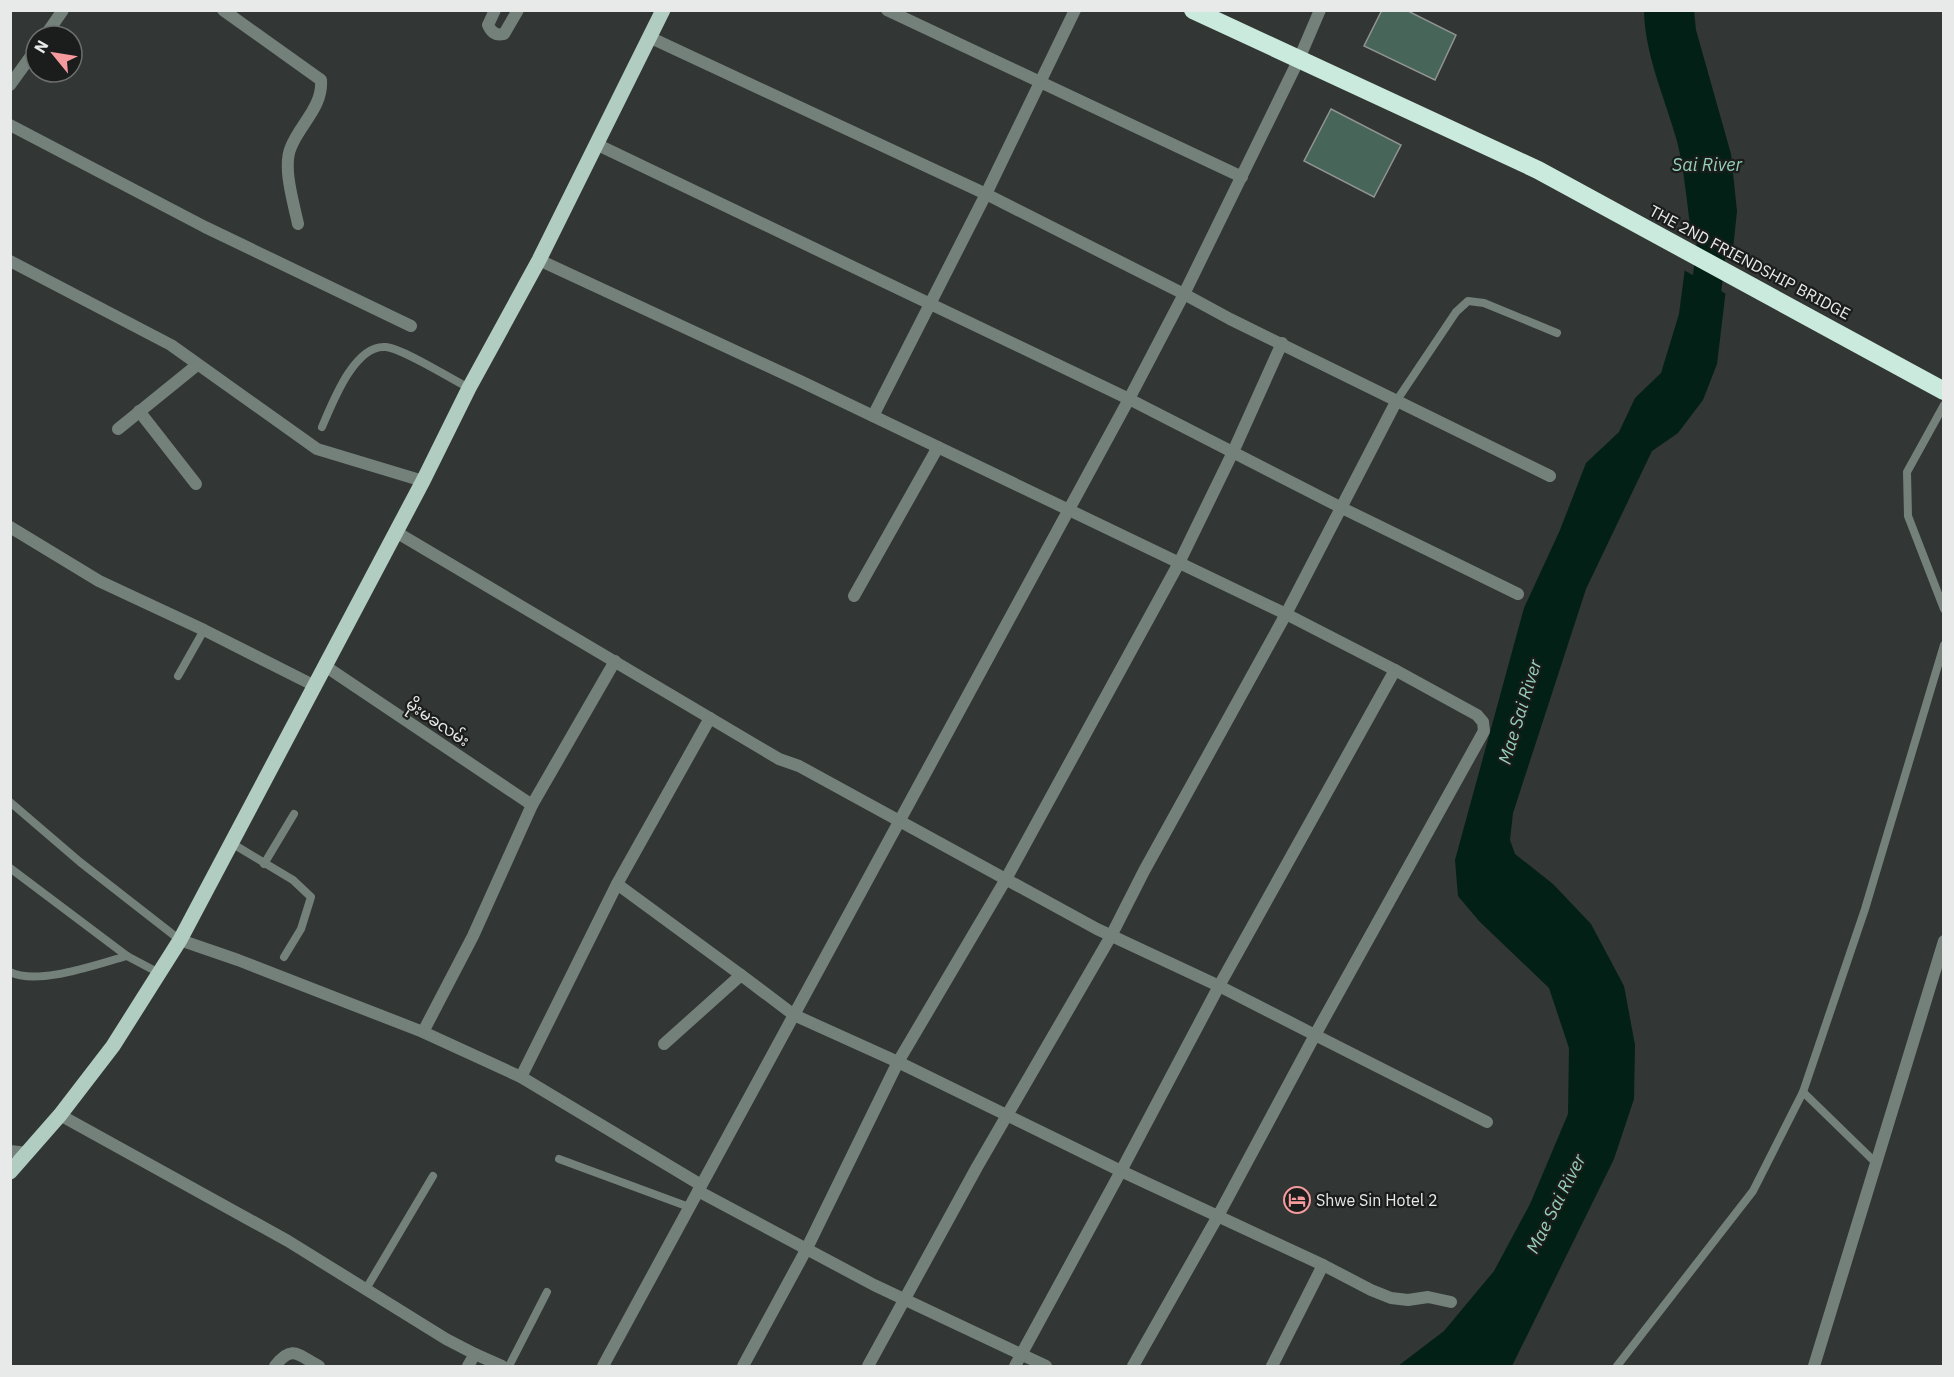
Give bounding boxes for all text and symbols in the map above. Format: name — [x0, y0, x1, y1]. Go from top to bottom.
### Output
north arrow — [24, 24, 84, 84]
text: N — [29, 36, 53, 57]
water label: Sai River — [1672, 153, 1743, 176]
street label: THE 2ND FRIENDSHIP BRIDGE — [1646, 200, 1854, 324]
water label: Mae Sai River — [1493, 656, 1546, 767]
street label: မိုးမခလမ်း — [400, 693, 474, 755]
water label: Mae Sai River — [1521, 1150, 1591, 1257]
hotel icon: Shwe Sin Hotel 2 — [1282, 1185, 1312, 1215]
place label: Shwe Sin Hotel 2 — [1316, 1190, 1438, 1210]

